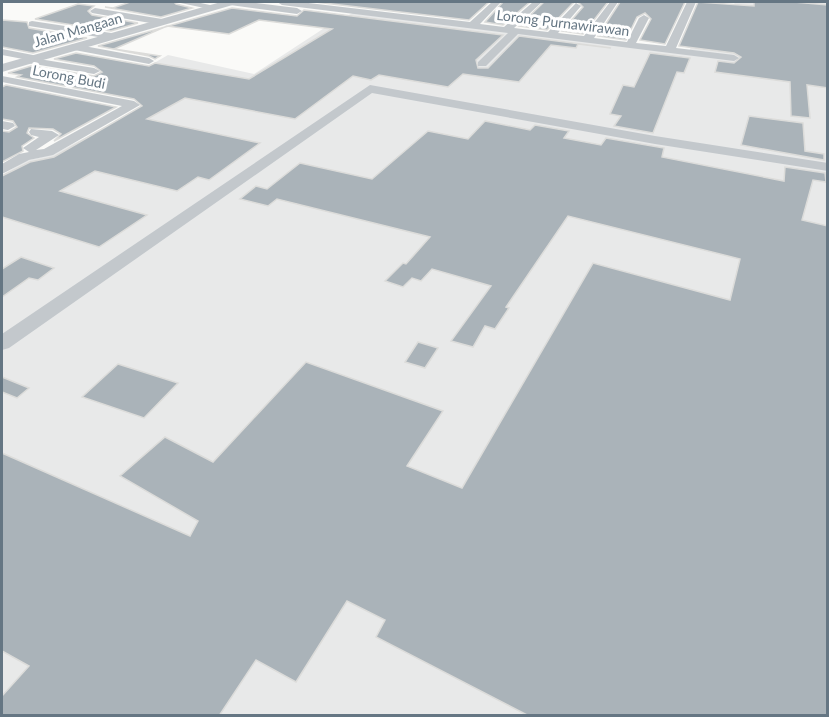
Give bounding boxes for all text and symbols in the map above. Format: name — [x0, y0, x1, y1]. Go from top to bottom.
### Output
street label: Lorong Purnawirawan — [496, 6, 631, 39]
street label: Jalan Mangaan — [32, 9, 124, 50]
street label: Lorong Budi — [31, 61, 107, 92]

